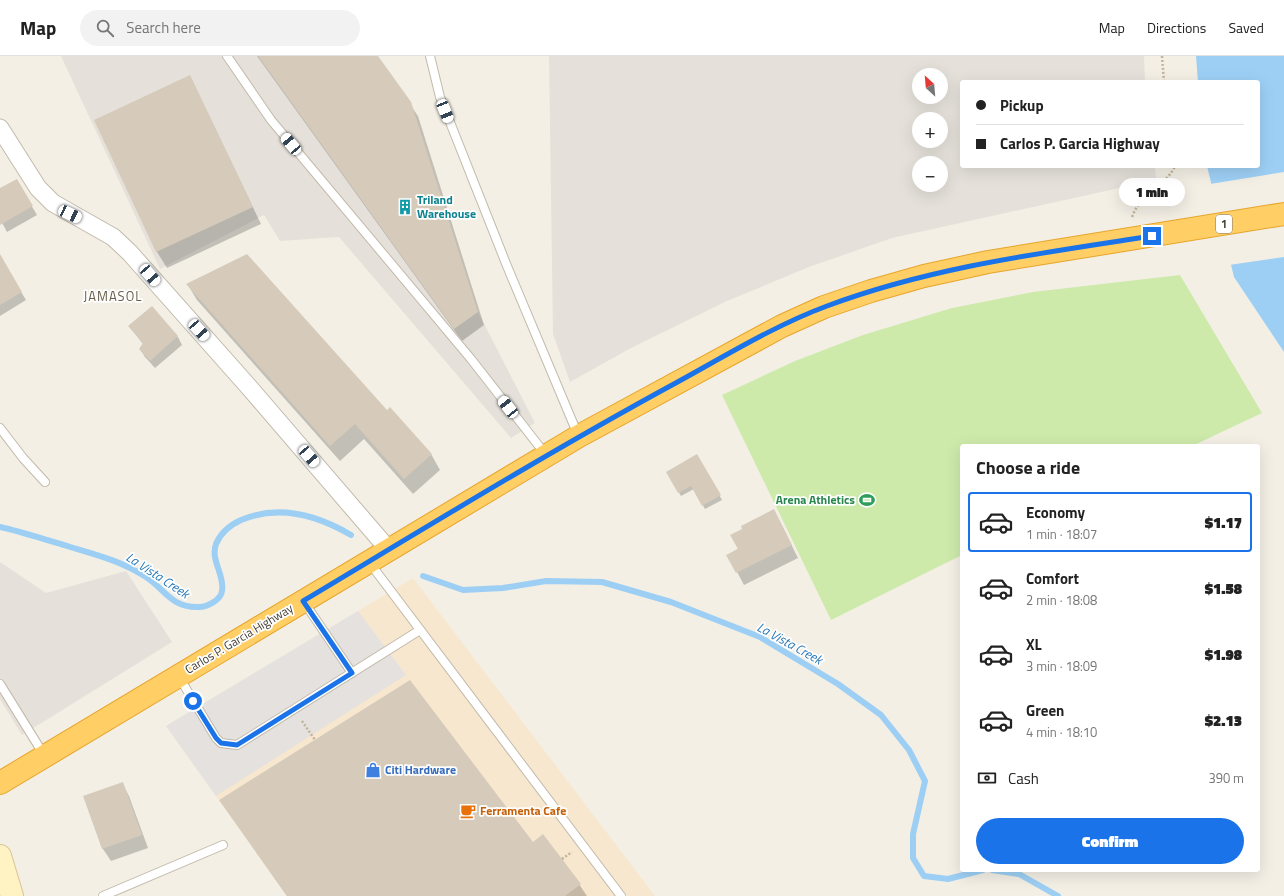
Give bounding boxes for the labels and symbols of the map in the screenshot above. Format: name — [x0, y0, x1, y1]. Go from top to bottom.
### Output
north arrow — [912, 68, 948, 104]
car — [435, 98, 455, 124]
car — [279, 131, 303, 157]
callout: 1 min — [1119, 178, 1185, 206]
place label: Triland Warehouse — [417, 190, 476, 223]
building icon: Triland Warehouse — [396, 198, 414, 216]
car — [57, 203, 83, 225]
road number: 1 — [1216, 215, 1232, 233]
route end — [1143, 227, 1161, 245]
car — [138, 262, 162, 288]
district label: JAMASOL — [84, 286, 142, 306]
car — [187, 317, 211, 343]
car — [496, 394, 520, 420]
car — [297, 443, 321, 469]
place label: Arena Athletics — [776, 490, 855, 509]
sports icon: Arena Athletics — [858, 491, 876, 509]
water label: La Vista Creek — [122, 547, 195, 604]
street label: Carlos P. Garcia Highway — [181, 599, 297, 679]
water label: La Vista Creek — [754, 617, 828, 670]
route start — [184, 692, 202, 710]
place label: Citi Hardware — [385, 760, 456, 779]
shop icon: Citi Hardware — [364, 761, 382, 779]
place label: Ferramenta Cafe — [480, 801, 566, 820]
cafe icon: Ferramenta Cafe — [459, 802, 477, 820]

